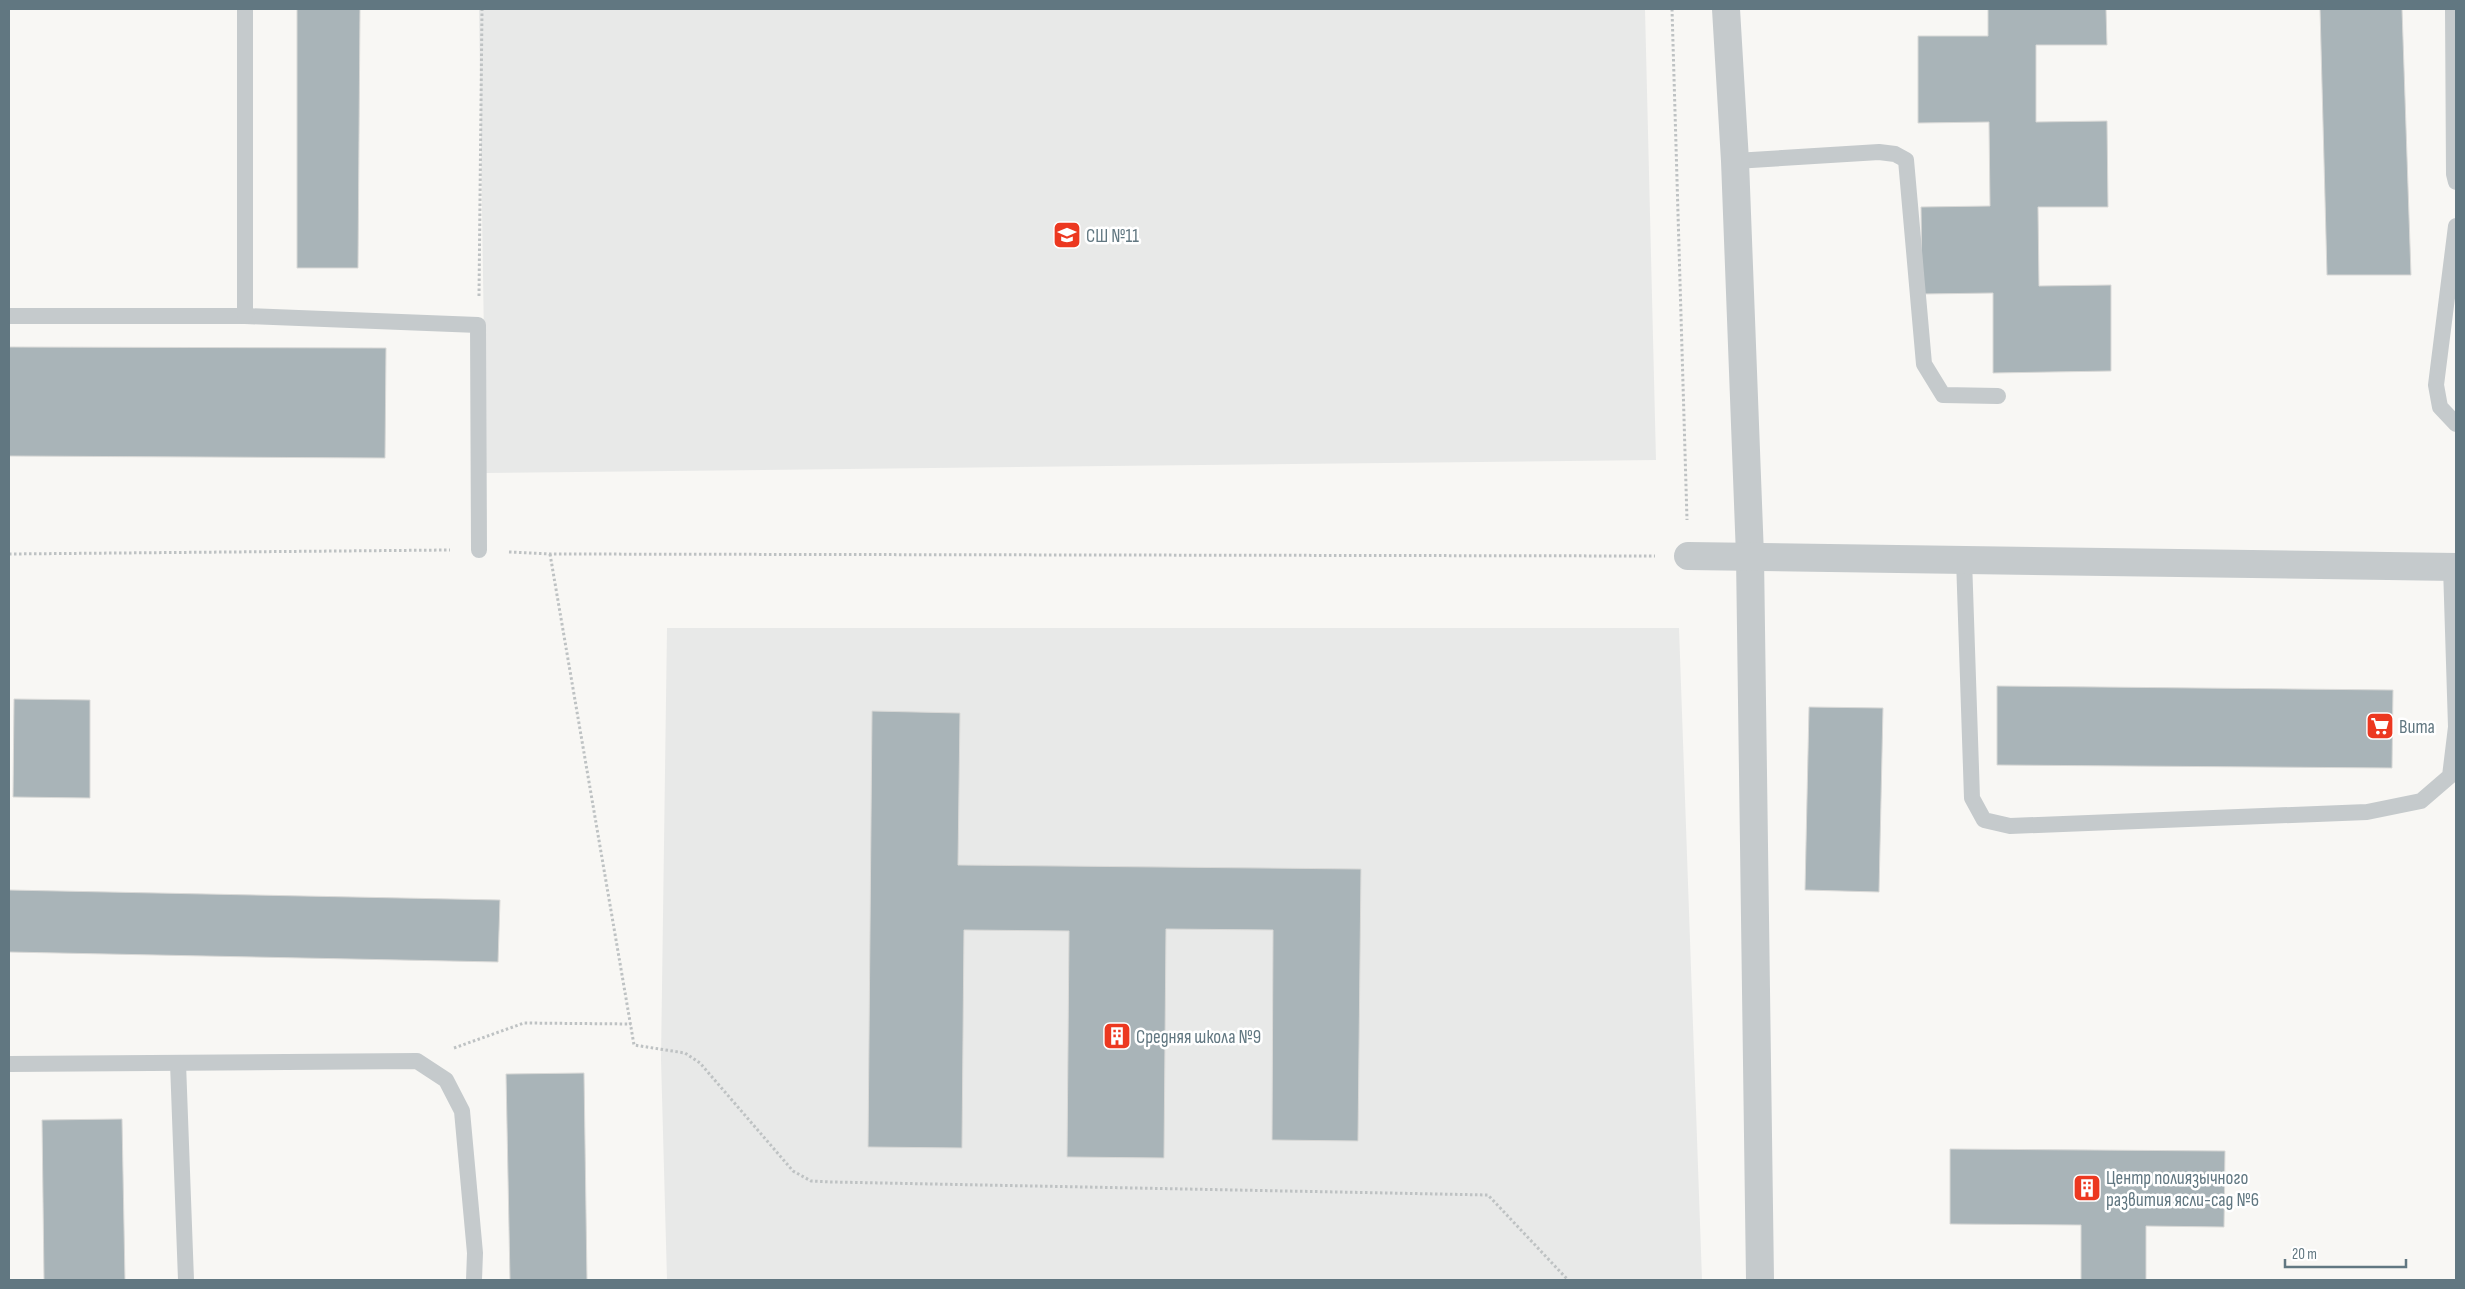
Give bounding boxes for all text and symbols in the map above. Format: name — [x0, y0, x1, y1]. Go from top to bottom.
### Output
school or university icon: СШ №11 — [1052, 220, 1082, 250]
place label: СШ №11 — [1086, 225, 1139, 248]
supermarket icon: Вита — [2365, 711, 2395, 741]
place label: Вита — [2399, 716, 2435, 739]
building icon: Средняя школа №9 — [1102, 1021, 1132, 1051]
place label: Средняя школа №9 — [1136, 1026, 1261, 1049]
place label: Центр полиязычного развития ясли-сад №6 — [2106, 1167, 2259, 1212]
building icon: Центр полиязычного развития ясли-сад №6 — [2072, 1173, 2102, 1203]
scale bar — [2285, 1236, 2406, 1268]
text: 20 m — [2292, 1245, 2317, 1264]

